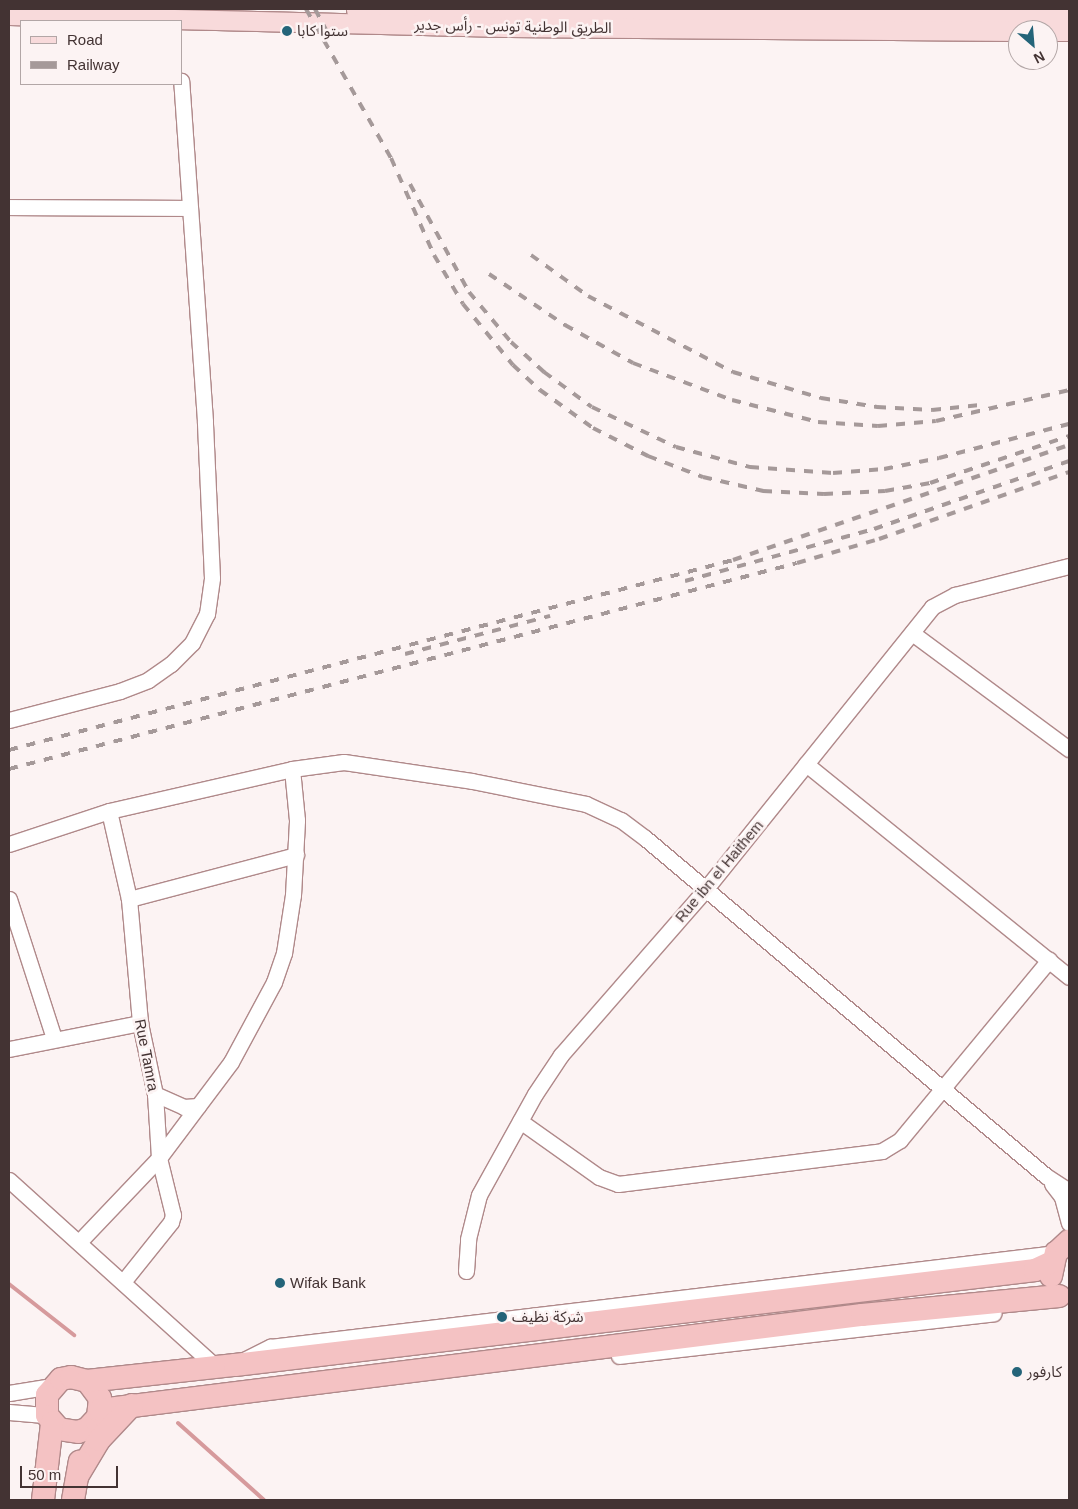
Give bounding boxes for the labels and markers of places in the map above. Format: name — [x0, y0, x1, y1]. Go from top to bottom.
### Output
place label: ستوا كابا — [297, 22, 348, 40]
marker: ستوا كابا — [281, 25, 293, 37]
place label: Wifak Bank — [290, 1274, 366, 1292]
marker: Wifak Bank — [274, 1277, 286, 1289]
place label: شركة نظيف — [512, 1308, 583, 1326]
marker: شركة نظيف — [496, 1311, 508, 1323]
place label: كارفور — [1027, 1363, 1062, 1381]
marker: كارفور — [1011, 1366, 1023, 1378]

